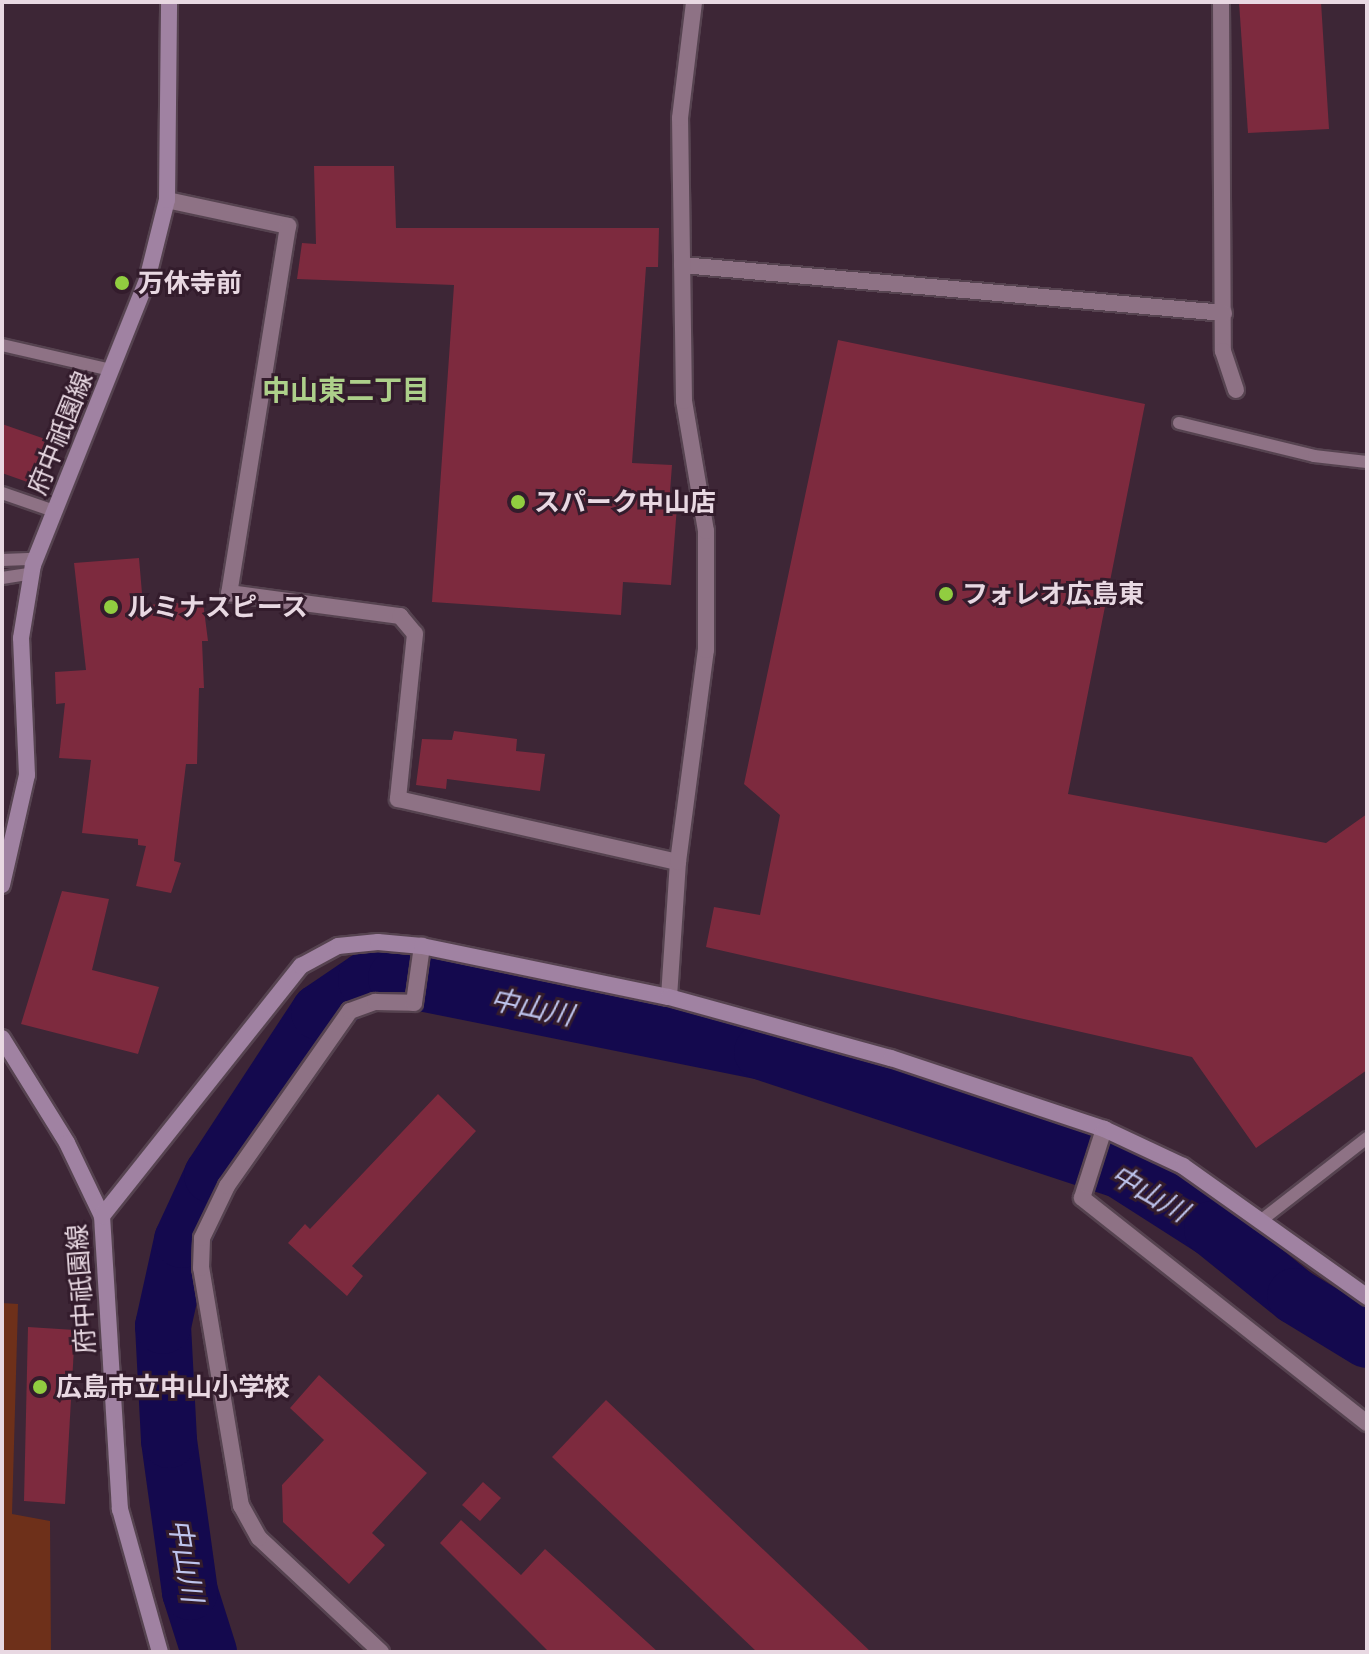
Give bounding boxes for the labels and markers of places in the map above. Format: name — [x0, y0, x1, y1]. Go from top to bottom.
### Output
place label: 万休寺前 — [138, 267, 242, 299]
marker: 万休寺前 — [113, 274, 131, 292]
place label: スパーク中山店 — [534, 486, 716, 518]
marker: スパーク中山店 — [509, 493, 527, 511]
place label: フォレオ広島東 — [962, 578, 1144, 610]
marker: フォレオ広島東 — [937, 585, 955, 603]
place label: ルミナスピース — [127, 591, 309, 623]
marker: ルミナスピース — [102, 598, 120, 616]
place label: 広島市立中山小学校 — [56, 1371, 290, 1403]
marker: 広島市立中山小学校 — [31, 1378, 49, 1396]

